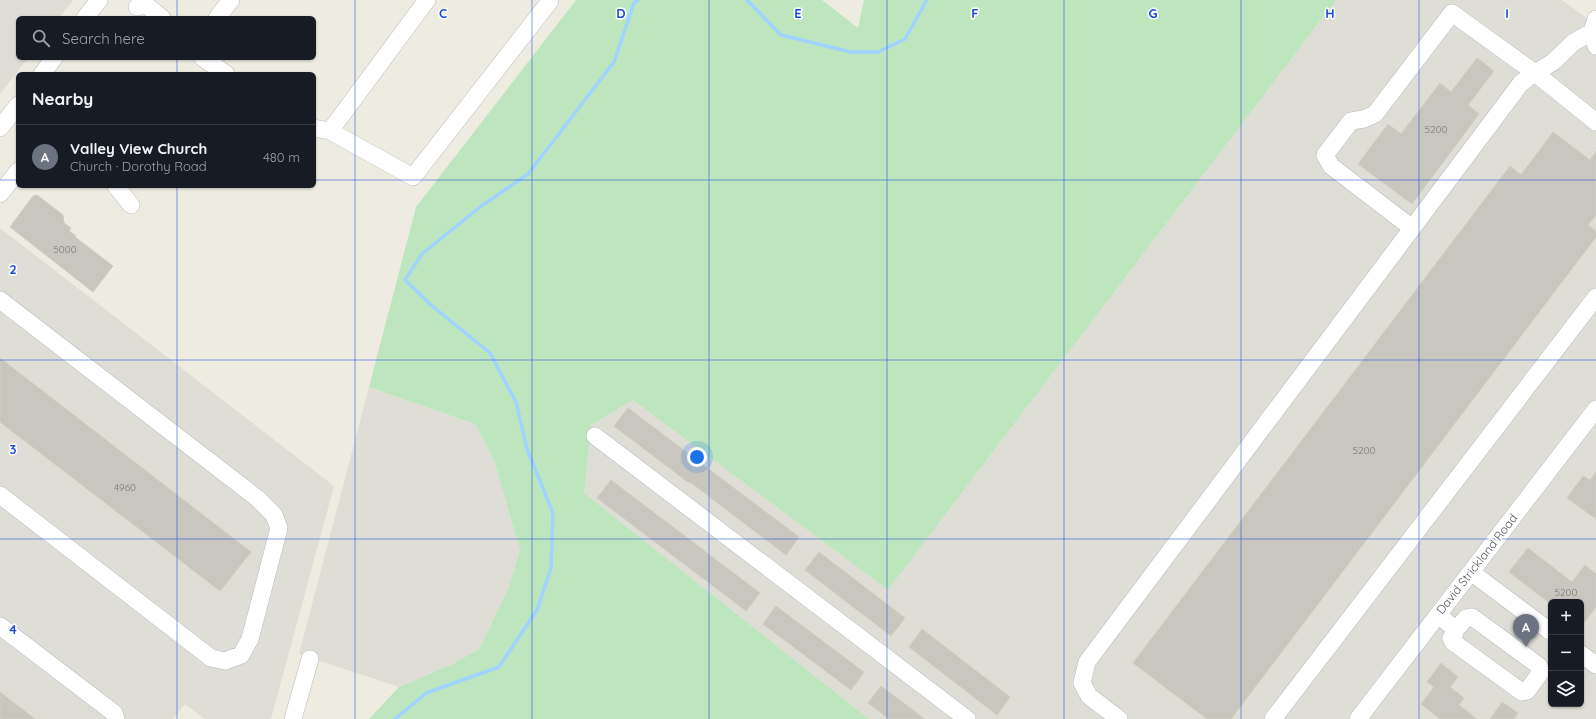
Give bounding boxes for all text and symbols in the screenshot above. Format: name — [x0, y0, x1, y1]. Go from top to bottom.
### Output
text: C — [439, 5, 447, 21]
text: D — [616, 5, 626, 21]
text: E — [794, 5, 802, 21]
text: F — [971, 5, 979, 21]
text: G — [1148, 5, 1158, 21]
text: H — [1325, 5, 1335, 21]
text: I — [1505, 5, 1509, 21]
search box — [16, 16, 316, 60]
icon: search — [30, 27, 52, 49]
text: Search here — [62, 29, 145, 48]
text: Nearby — [32, 88, 93, 109]
house number: 5200 — [1425, 123, 1447, 136]
text: Valley View Church — [70, 139, 207, 158]
text: A — [41, 149, 49, 165]
text: 480 m — [263, 149, 300, 165]
text: Church · Dorothy Road — [70, 158, 207, 174]
house number: 5000 — [53, 243, 77, 256]
text: 2 — [9, 261, 17, 277]
text: 3 — [10, 441, 17, 457]
house number: 5200 — [1353, 444, 1375, 457]
your location — [687, 447, 707, 467]
house number: 4960 — [114, 481, 136, 494]
street label: David Strickland Road — [1433, 511, 1520, 617]
house number: 5200 — [1555, 586, 1577, 599]
map controls — [1548, 599, 1584, 707]
button: + — [1548, 599, 1584, 635]
pin: A — [1513, 614, 1539, 647]
text: 4 — [9, 621, 17, 637]
button: − — [1548, 635, 1584, 671]
button: layers — [1548, 671, 1584, 707]

